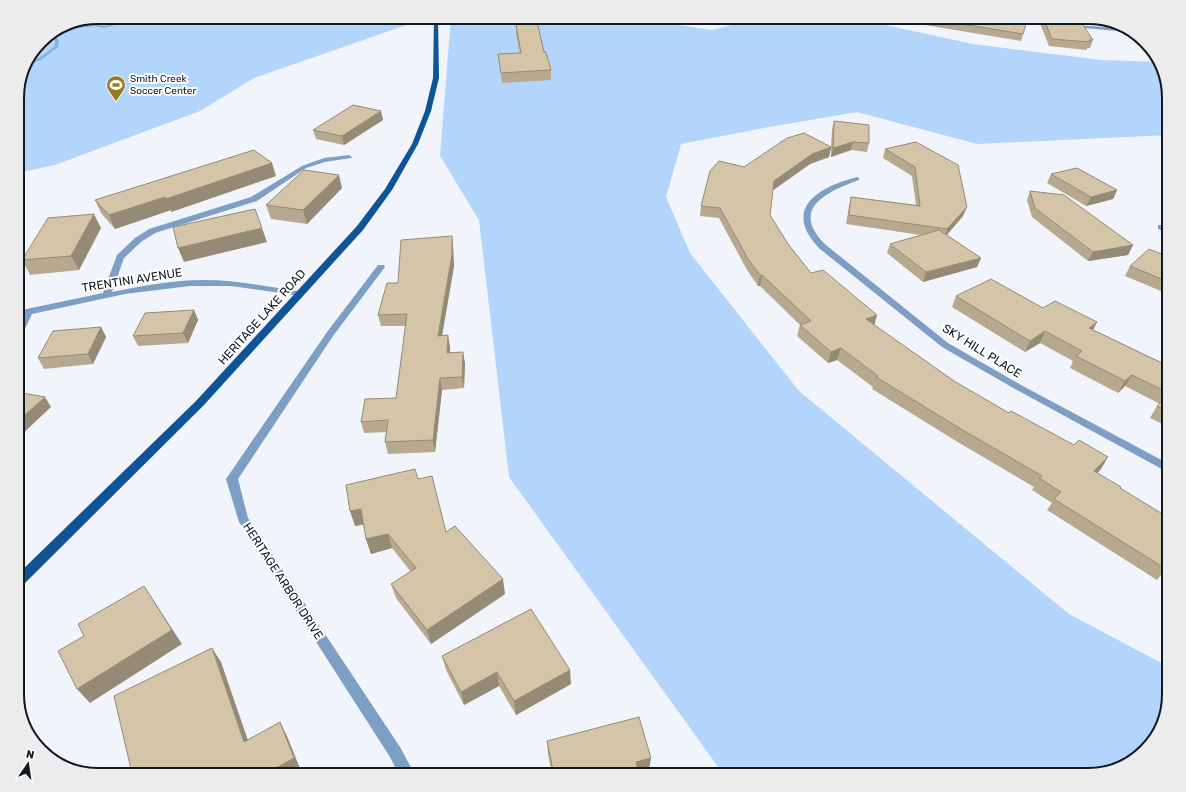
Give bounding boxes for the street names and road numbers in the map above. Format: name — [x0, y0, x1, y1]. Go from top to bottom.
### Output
street label: TRENTINI AVENUE — [81, 265, 183, 295]
street label: HERITAGE LAKE ROAD — [215, 266, 309, 368]
street label: SKY HILL PLACE — [940, 321, 1024, 381]
street label: HERITAGE ARBOR DRIVE — [240, 520, 326, 642]

